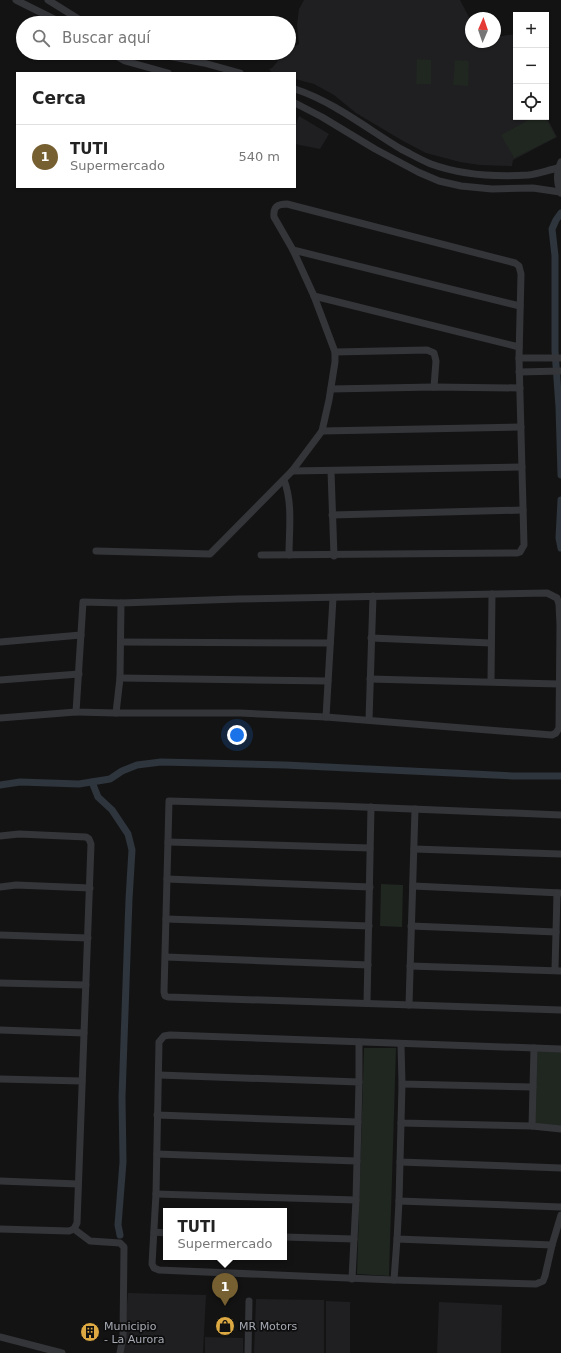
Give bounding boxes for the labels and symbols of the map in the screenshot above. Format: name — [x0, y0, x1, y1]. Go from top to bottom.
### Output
north arrow — [465, 12, 501, 48]
your location — [227, 725, 247, 745]
pin: 1 — [212, 1273, 238, 1306]
shop icon: MR Motors — [214, 1315, 236, 1337]
place label: Municipio - La Aurora — [104, 1320, 165, 1346]
place label: MR Motors — [239, 1320, 297, 1333]
building icon: Municipio - La Aurora — [79, 1321, 101, 1343]

